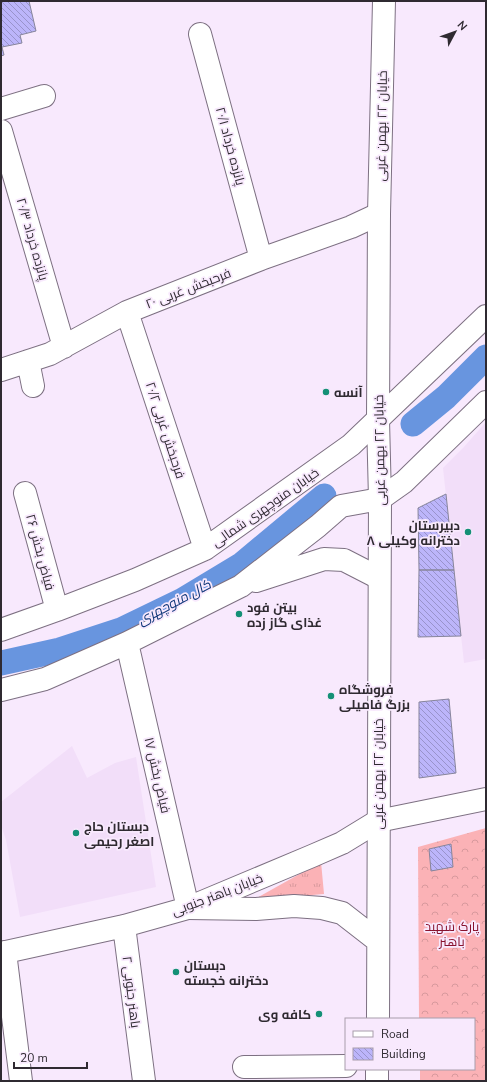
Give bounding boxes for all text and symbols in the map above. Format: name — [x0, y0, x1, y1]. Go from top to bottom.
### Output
north arrow — [435, 12, 475, 52]
text: N — [454, 18, 471, 34]
street label: خیابان ۲۲ بهمن غربی — [372, 70, 392, 182]
street label: پانزده خرداد ۲۰/۱ — [211, 105, 249, 188]
street label: پانزده خرداد ۲۰/۳ — [12, 196, 53, 283]
street label: فرحبخش غربی ۲۰ — [143, 264, 234, 314]
street label: فرحبخش غربی ۲۰/۲ — [141, 380, 189, 481]
place label: آنسه — [334, 384, 363, 402]
marker: آنسه — [321, 387, 331, 397]
street label: خیابان ۲۲ بهمن غربی — [370, 394, 390, 506]
street label: خیابان منوچهری شمالی — [208, 464, 323, 552]
street label: فیاض بخش ۲۶ — [21, 512, 59, 592]
place label: دبیرستان دخترانه وکیلی ۸ — [367, 517, 460, 550]
marker: دبیرستان دخترانه وکیلی ۸ — [463, 527, 473, 537]
water label: کال منوچهری — [134, 575, 215, 630]
place label: بیتن فود غذای گاز زده — [247, 599, 322, 632]
marker: بیتن فود غذای گاز زده — [234, 609, 244, 619]
place label: فروشگاه بزرگ فامیلی — [339, 681, 410, 714]
marker: فروشگاه بزرگ فامیلی — [326, 691, 336, 701]
street label: خیابان ۲۲ بهمن غربی — [370, 718, 388, 830]
street label: فیاض بخش ۱۷ — [140, 736, 174, 815]
place label: دبستان حاج اصغر رحیمی — [84, 818, 154, 851]
marker: دبستان حاج اصغر رحیمی — [71, 828, 81, 838]
street label: خیابان باهنر جنوبی — [169, 869, 266, 921]
park label: پارک شهید باهنر — [425, 918, 480, 951]
street label: باهنر جنوبی ۲ — [118, 955, 144, 1029]
place label: دبستان دخترانه خجسته — [184, 957, 268, 990]
marker: دبستان دخترانه خجسته — [171, 967, 181, 977]
place label: کافه وی — [258, 1006, 311, 1024]
marker: کافه وی — [314, 1009, 324, 1019]
legend — [345, 1018, 475, 1070]
text: Road — [381, 1026, 409, 1042]
scale bar — [14, 1044, 87, 1070]
text: Building — [381, 1046, 426, 1062]
text: 20 m — [20, 1050, 48, 1066]

